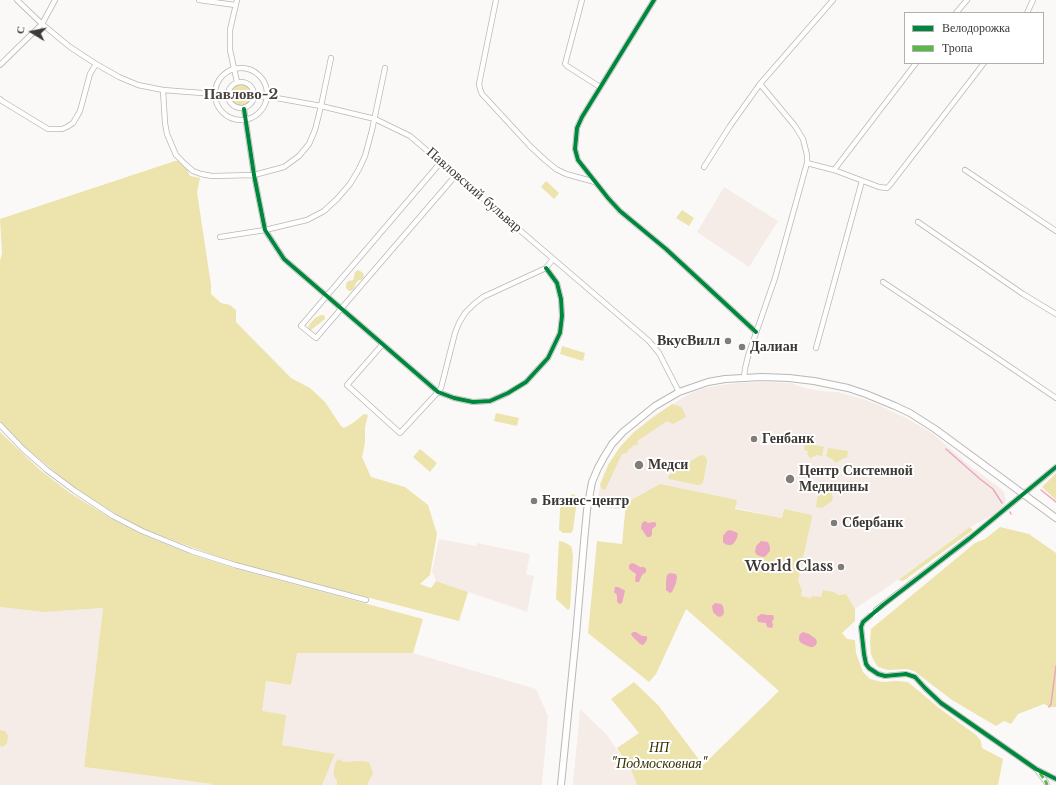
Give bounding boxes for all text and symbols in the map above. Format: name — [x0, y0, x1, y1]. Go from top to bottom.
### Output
north arrow — [12, 12, 52, 52]
legend — [904, 12, 1044, 64]
text: Велодорожка — [942, 20, 1010, 35]
text: С — [13, 25, 28, 35]
text: Тропа — [942, 40, 973, 55]
district label: Павлово-2 — [204, 86, 278, 104]
street label: Павловский бульвар — [423, 144, 525, 236]
place label: ВкусВилл — [657, 333, 720, 349]
marker: ВкусВилл — [723, 336, 733, 346]
place label: Далиан — [750, 339, 798, 355]
marker: Далиан — [737, 342, 747, 352]
place label: Генбанк — [762, 431, 814, 447]
marker: Генбанк — [749, 434, 759, 444]
place label: Медси — [648, 457, 688, 473]
marker: Медси — [633, 459, 645, 471]
place label: Центр Системной Медицины — [799, 463, 913, 496]
marker: Центр Системной Медицины — [784, 473, 796, 485]
place label: Бизнес-центр — [542, 493, 629, 509]
marker: Бизнес-центр — [529, 496, 539, 506]
place label: Сбербанк — [842, 515, 903, 531]
marker: Сбербанк — [829, 518, 839, 528]
place label: World Class — [745, 559, 833, 575]
marker: World Class — [836, 562, 846, 572]
park label: НП "Подмосковная" — [611, 740, 707, 772]

